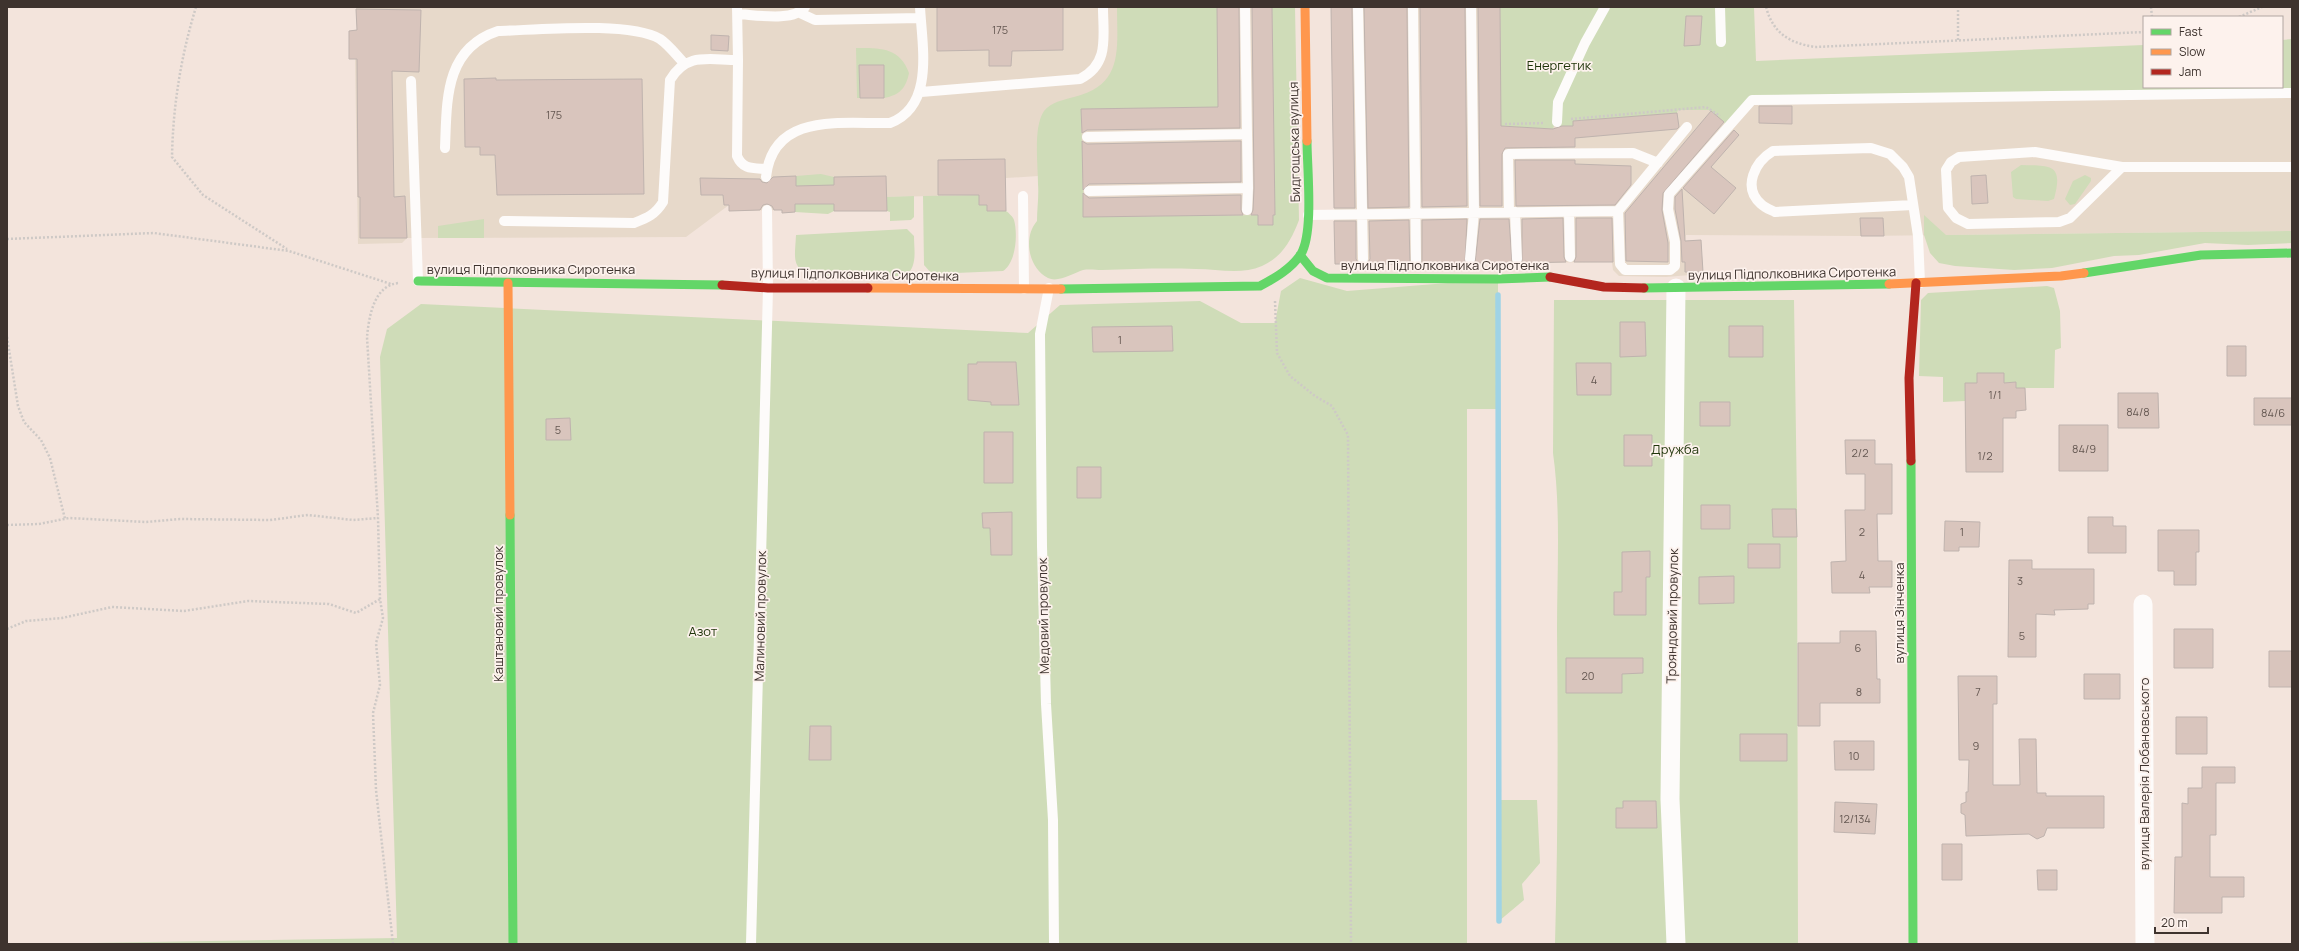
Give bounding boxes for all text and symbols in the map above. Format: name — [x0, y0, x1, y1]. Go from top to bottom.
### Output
legend — [2143, 16, 2283, 88]
house number: 175 — [992, 22, 1008, 37]
text: Fast — [2179, 23, 2203, 40]
text: Slow — [2179, 43, 2205, 60]
park label: Енергетик — [1527, 56, 1592, 74]
text: Jam — [2179, 63, 2201, 80]
street label: Бидгощська вулиця — [1284, 82, 1304, 202]
house number: 175 — [546, 107, 562, 122]
street label: вулиця Підполковника Сиротенка — [1341, 256, 1549, 274]
street label: вулиця Підполковника Сиротенка — [427, 260, 635, 278]
street label: вулиця Підполковника Сиротенка — [1688, 262, 1896, 284]
street label: вулиця Підполковника Сиротенка — [751, 263, 959, 285]
house number: 1 — [1118, 332, 1122, 347]
house number: 4 — [1591, 372, 1597, 387]
house number: 1/1 — [1989, 387, 2001, 402]
house number: 84/8 — [2126, 404, 2150, 419]
house number: 84/6 — [2261, 405, 2285, 420]
house number: 5 — [555, 422, 561, 437]
park label: Дружба — [1651, 440, 1699, 458]
house number: 84/9 — [2072, 441, 2096, 456]
house number: 2/2 — [1852, 445, 1868, 460]
house number: 1/2 — [1978, 448, 1992, 463]
house number: 2 — [1859, 524, 1865, 539]
house number: 1 — [1960, 524, 1964, 539]
street label: Каштановий провулок — [489, 545, 507, 682]
street label: Трояндовий провулок — [1662, 548, 1682, 684]
street label: Малиновий провулок — [750, 550, 770, 682]
street label: Медовий провулок — [1033, 557, 1053, 674]
street label: вулиця Зінченка — [1890, 563, 1908, 663]
house number: 4 — [1859, 567, 1865, 582]
house number: 3 — [2017, 573, 2023, 588]
park label: Азот — [689, 622, 718, 640]
house number: 5 — [2019, 628, 2025, 643]
house number: 6 — [1855, 640, 1862, 655]
house number: 20 — [1582, 668, 1594, 683]
street label: вулиця Валерія Лобановського — [2135, 677, 2153, 870]
house number: 8 — [1856, 684, 1862, 699]
house number: 7 — [1975, 684, 1981, 699]
house number: 9 — [1973, 738, 1980, 753]
house number: 10 — [1848, 748, 1860, 763]
house number: 12/134 — [1839, 811, 1871, 826]
scale bar — [2155, 909, 2208, 935]
text: 20 m — [2161, 914, 2188, 931]

